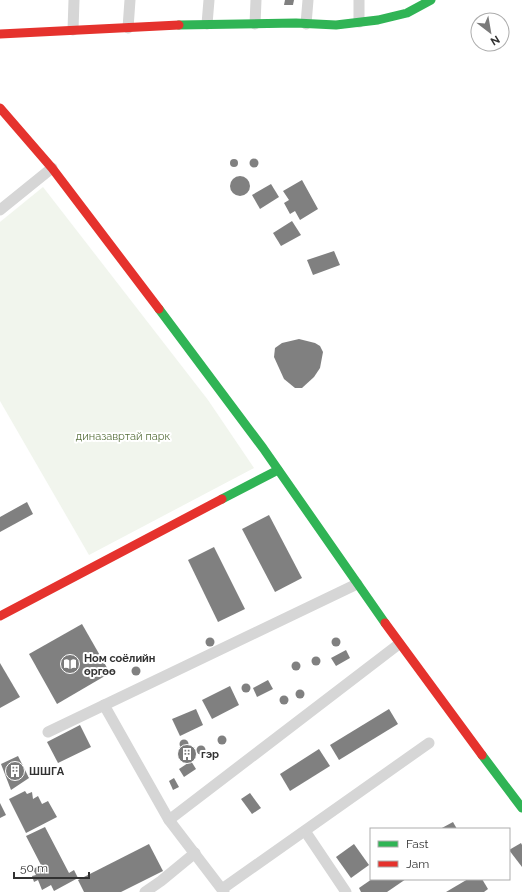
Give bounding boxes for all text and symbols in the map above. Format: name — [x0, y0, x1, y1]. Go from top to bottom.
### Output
north arrow — [470, 12, 510, 52]
text: N — [488, 32, 502, 48]
park label: диназавртай парк — [76, 430, 170, 443]
place label: Ном соёлийн өргөө — [84, 652, 156, 678]
library icon: Ном соёлийн өргөө — [59, 653, 81, 675]
building icon: гэр — [176, 743, 198, 765]
place label: гэр — [201, 748, 219, 761]
building icon: ШШГА — [4, 760, 26, 782]
place label: ШШГА — [29, 765, 65, 778]
legend — [370, 828, 510, 880]
text: Fast — [406, 837, 429, 851]
scale bar — [14, 854, 89, 880]
text: Jam — [406, 857, 429, 871]
text: 50 m — [20, 861, 48, 875]

